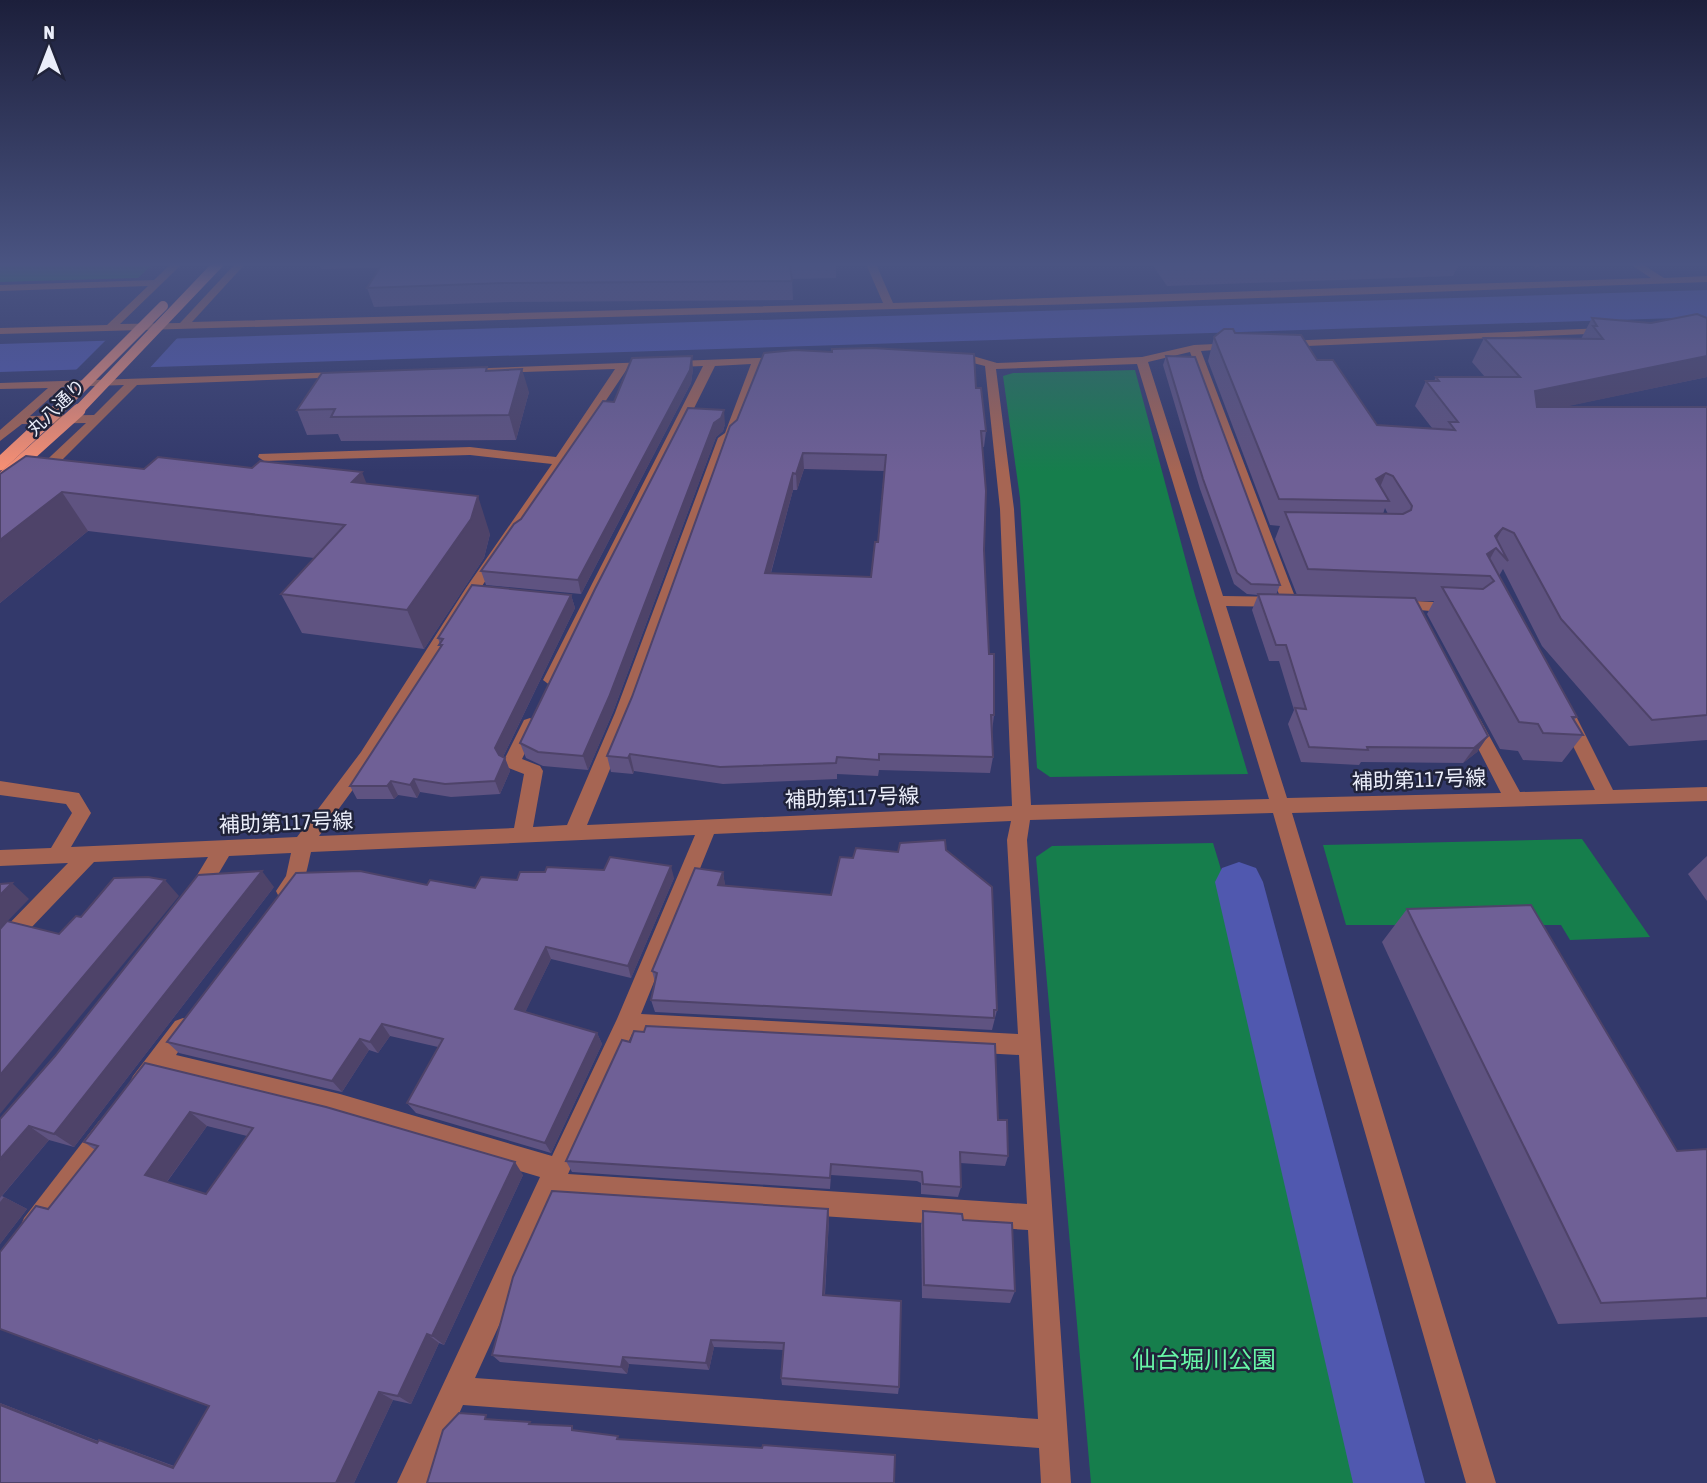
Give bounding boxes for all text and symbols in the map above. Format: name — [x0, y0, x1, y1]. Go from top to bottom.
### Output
north arrow — [14, 14, 84, 84]
text: N — [43, 21, 55, 43]
street label: 丸八通り — [23, 374, 89, 440]
street label: 補助第117号線 — [1351, 765, 1487, 793]
street label: 補助第117号線 — [784, 783, 920, 811]
street label: 補助第117号線 — [218, 808, 354, 836]
park label: 仙台堀川公園 — [1132, 1346, 1276, 1373]

